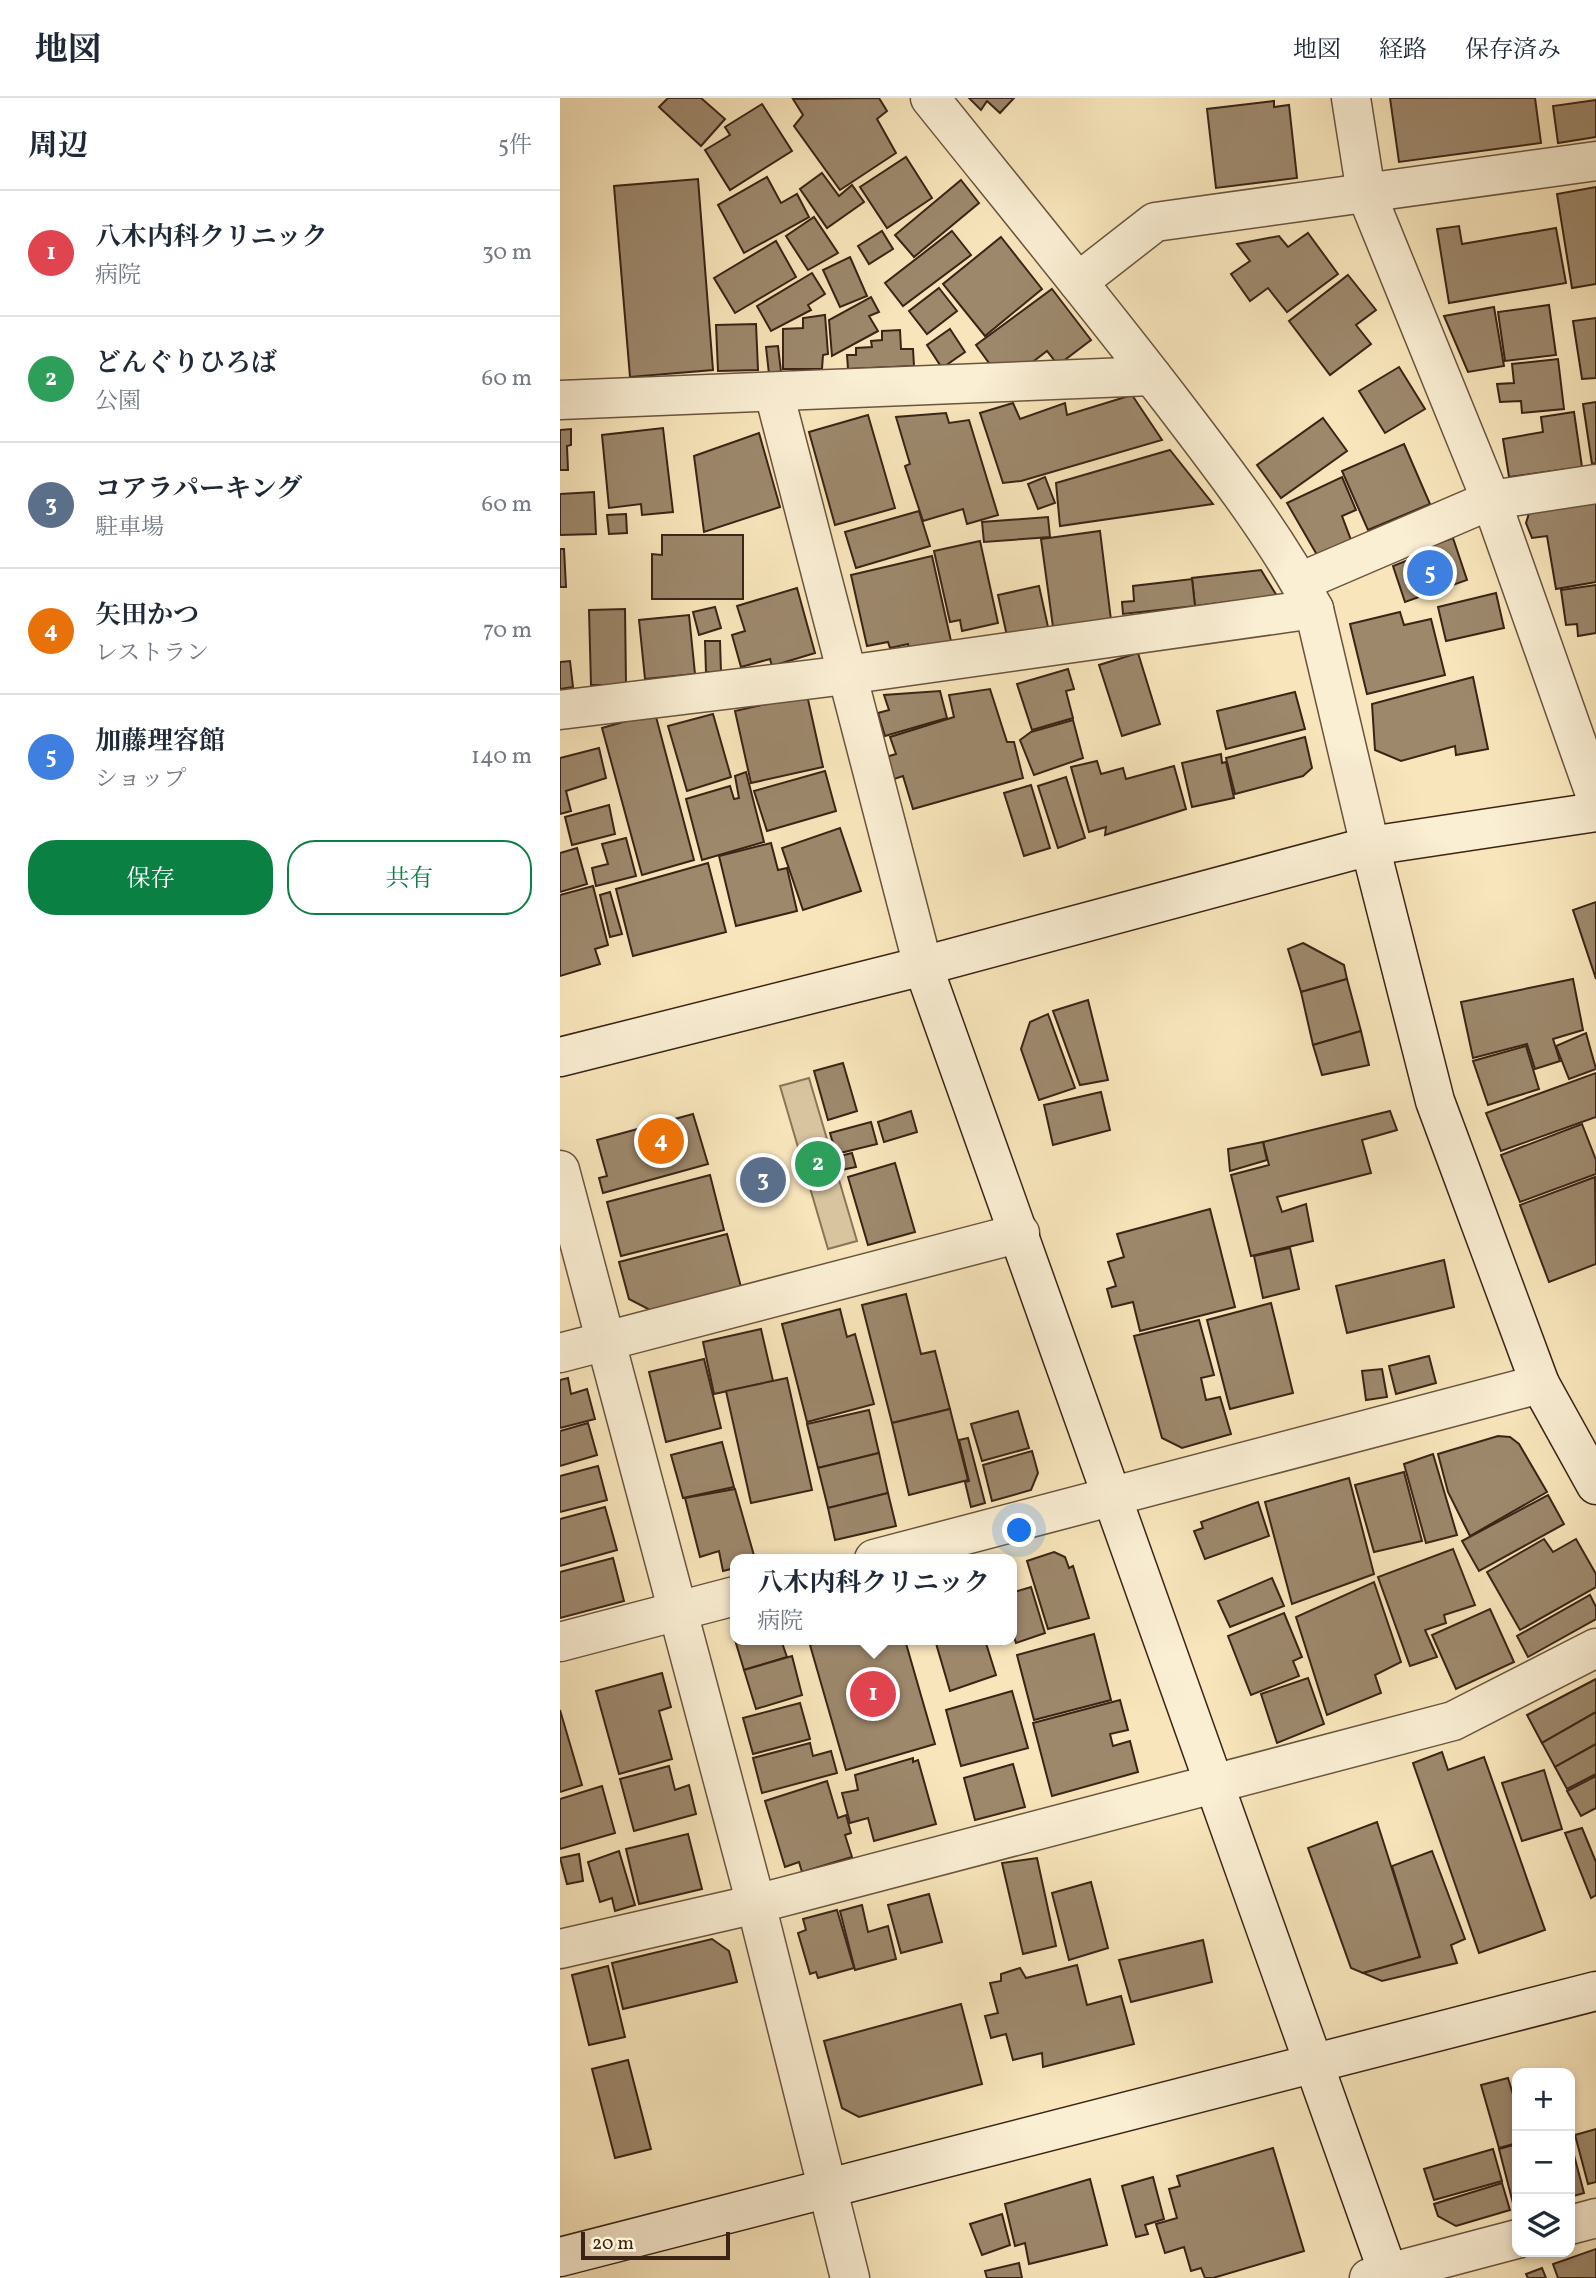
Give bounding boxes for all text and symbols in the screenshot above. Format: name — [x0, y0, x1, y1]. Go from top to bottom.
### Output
text: 地図 — [35, 29, 101, 75]
text: 地図 — [1293, 34, 1341, 68]
text: 経路 — [1379, 34, 1427, 68]
text: 保存済み — [1465, 34, 1561, 68]
text: 周辺 — [28, 126, 88, 168]
text: 5件 — [498, 130, 532, 162]
text: 八木内科クリニック — [95, 220, 327, 256]
text: 1 — [46, 237, 56, 269]
text: 30 m — [482, 237, 532, 269]
text: 病院 — [95, 260, 141, 292]
text: どんぐりひろば — [95, 346, 277, 382]
text: 2 — [45, 363, 57, 395]
text: 60 m — [482, 363, 532, 395]
text: 公園 — [95, 386, 141, 418]
text: コアラパーキング — [95, 472, 302, 508]
text: 3 — [45, 489, 57, 521]
text: 60 m — [482, 489, 532, 521]
text: 駐車場 — [95, 512, 164, 544]
pin: 5 — [1407, 547, 1453, 599]
text: 矢田かつ — [95, 598, 199, 634]
text: 4 — [44, 615, 58, 647]
text: 70 m — [483, 615, 532, 647]
text: レストラン — [95, 638, 209, 670]
text: 加藤理容館 — [95, 724, 225, 760]
text: 5 — [45, 741, 57, 773]
text: 140 m — [471, 741, 532, 773]
text: ショップ — [95, 764, 187, 796]
button: 保存 — [28, 840, 273, 915]
button: 共有 — [287, 840, 532, 915]
pin: 4 — [638, 1115, 684, 1167]
pin: 2 — [795, 1138, 841, 1190]
pin: 3 — [740, 1154, 786, 1206]
your location — [1002, 1513, 1036, 1547]
popup — [730, 1554, 1017, 1645]
text: 八木内科クリニック — [757, 1566, 990, 1602]
text: 病院 — [757, 1606, 803, 1638]
pin: 1 — [850, 1668, 896, 1720]
map controls — [1512, 2068, 1575, 2257]
button: + — [1512, 2068, 1575, 2131]
button: − — [1512, 2131, 1575, 2194]
button: layers — [1512, 2194, 1575, 2257]
scale bar — [581, 2229, 730, 2261]
text: 20 m — [592, 2231, 634, 2257]

